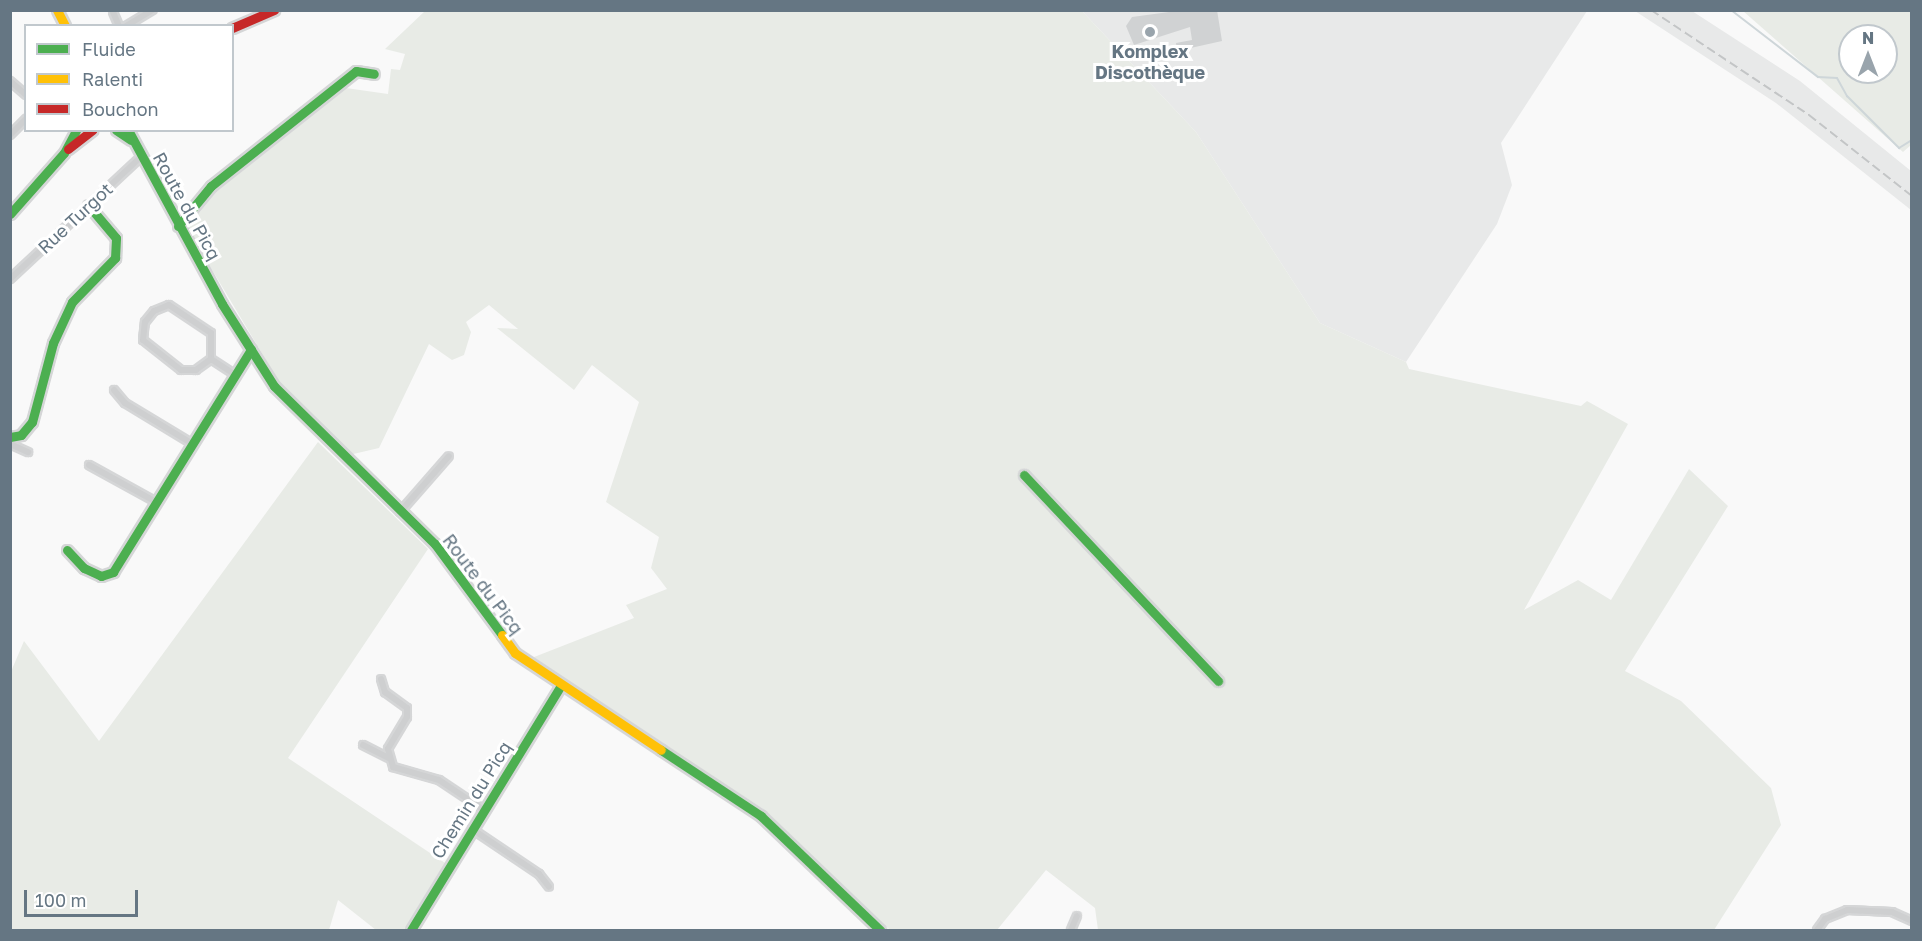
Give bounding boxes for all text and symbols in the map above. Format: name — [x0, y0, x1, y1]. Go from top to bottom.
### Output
legend — [24, 24, 234, 132]
north arrow — [1838, 24, 1898, 84]
marker: Komplex Discothèque — [1143, 25, 1157, 39]
text: N — [1862, 28, 1874, 48]
text: Fluide — [82, 38, 136, 60]
place label: Komplex Discothèque — [1095, 41, 1205, 84]
text: Ralenti — [82, 68, 143, 90]
text: Bouchon — [82, 98, 159, 120]
street label: Route du Picq — [149, 148, 225, 264]
street label: Rue Turgot — [33, 178, 117, 258]
street label: Route du Picq — [438, 530, 528, 638]
street label: Chemin du Picq — [426, 737, 516, 863]
scale bar — [27, 878, 141, 916]
text: 100 m — [35, 889, 86, 911]

